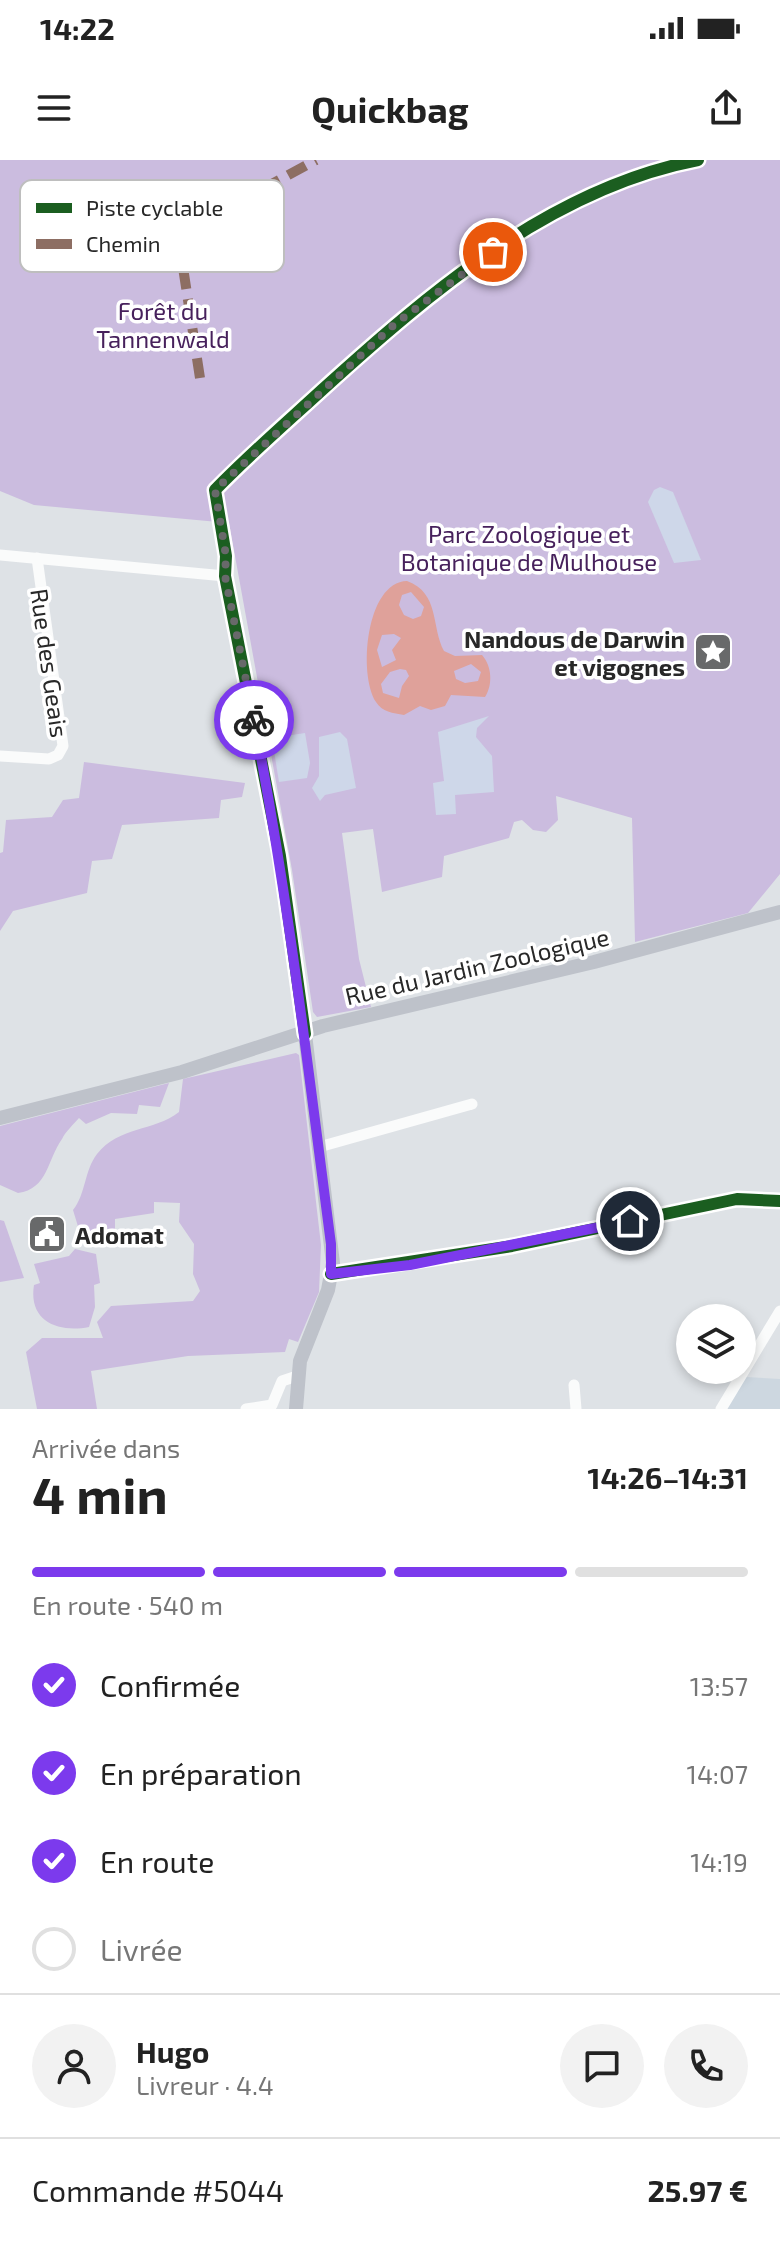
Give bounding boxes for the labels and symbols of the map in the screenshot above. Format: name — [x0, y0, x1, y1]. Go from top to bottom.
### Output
legend — [20, 180, 284, 272]
text: Piste cyclable — [86, 194, 223, 220]
pin — [459, 218, 527, 286]
text: Chemin — [86, 230, 161, 256]
park label: Forêt du Tannenwald — [96, 296, 230, 353]
park label: Parc Zoologique et Botanique de Mulhouse — [401, 519, 657, 576]
street label: Rue des Geais — [25, 587, 75, 739]
place label: Nandous de Darwin et vigognes — [464, 624, 685, 681]
place icon: Nandous de Darwin et vigognes — [692, 631, 734, 673]
courier — [214, 680, 294, 760]
street label: Rue du Jardin Zoologique — [342, 922, 612, 1010]
pin — [596, 1187, 664, 1255]
public building icon: Adomat — [26, 1213, 68, 1255]
place label: Adomat — [75, 1220, 164, 1249]

